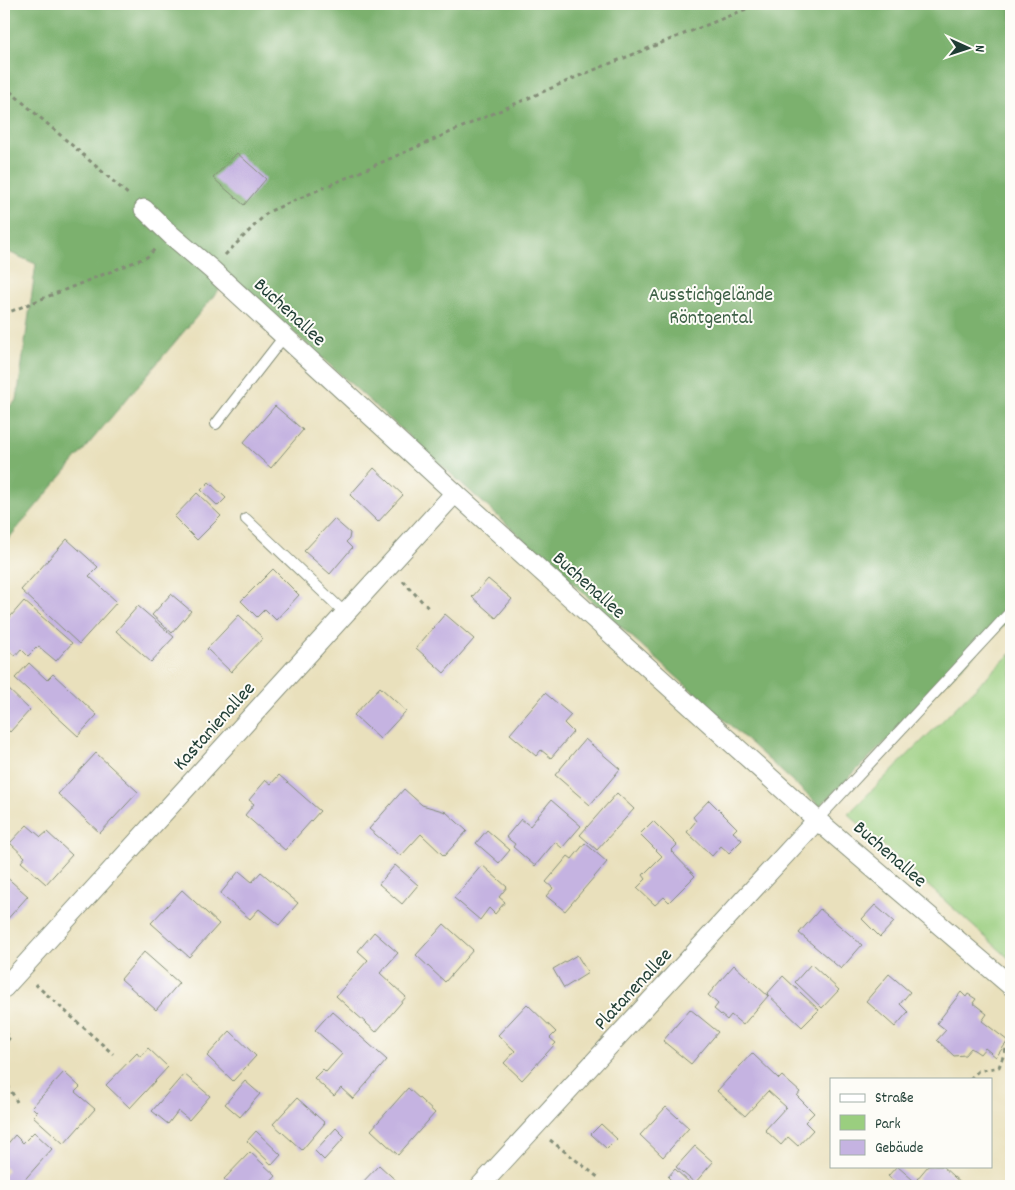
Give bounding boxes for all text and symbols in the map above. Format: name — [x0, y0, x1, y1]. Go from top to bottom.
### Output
north arrow — [942, 22, 992, 72]
text: N — [969, 45, 989, 53]
street label: Buchenallee — [247, 272, 331, 354]
park label: Ausstichgelände Röntgental — [649, 282, 773, 333]
street label: Buchenallee — [545, 546, 631, 627]
street label: Kastanienallee — [168, 676, 263, 778]
street label: Buchenallee — [846, 815, 932, 895]
street label: Platanenallee — [589, 942, 680, 1038]
legend — [830, 1078, 992, 1168]
text: Straße — [875, 1088, 914, 1110]
text: Park — [875, 1114, 901, 1136]
text: Gebäude — [875, 1138, 924, 1160]

